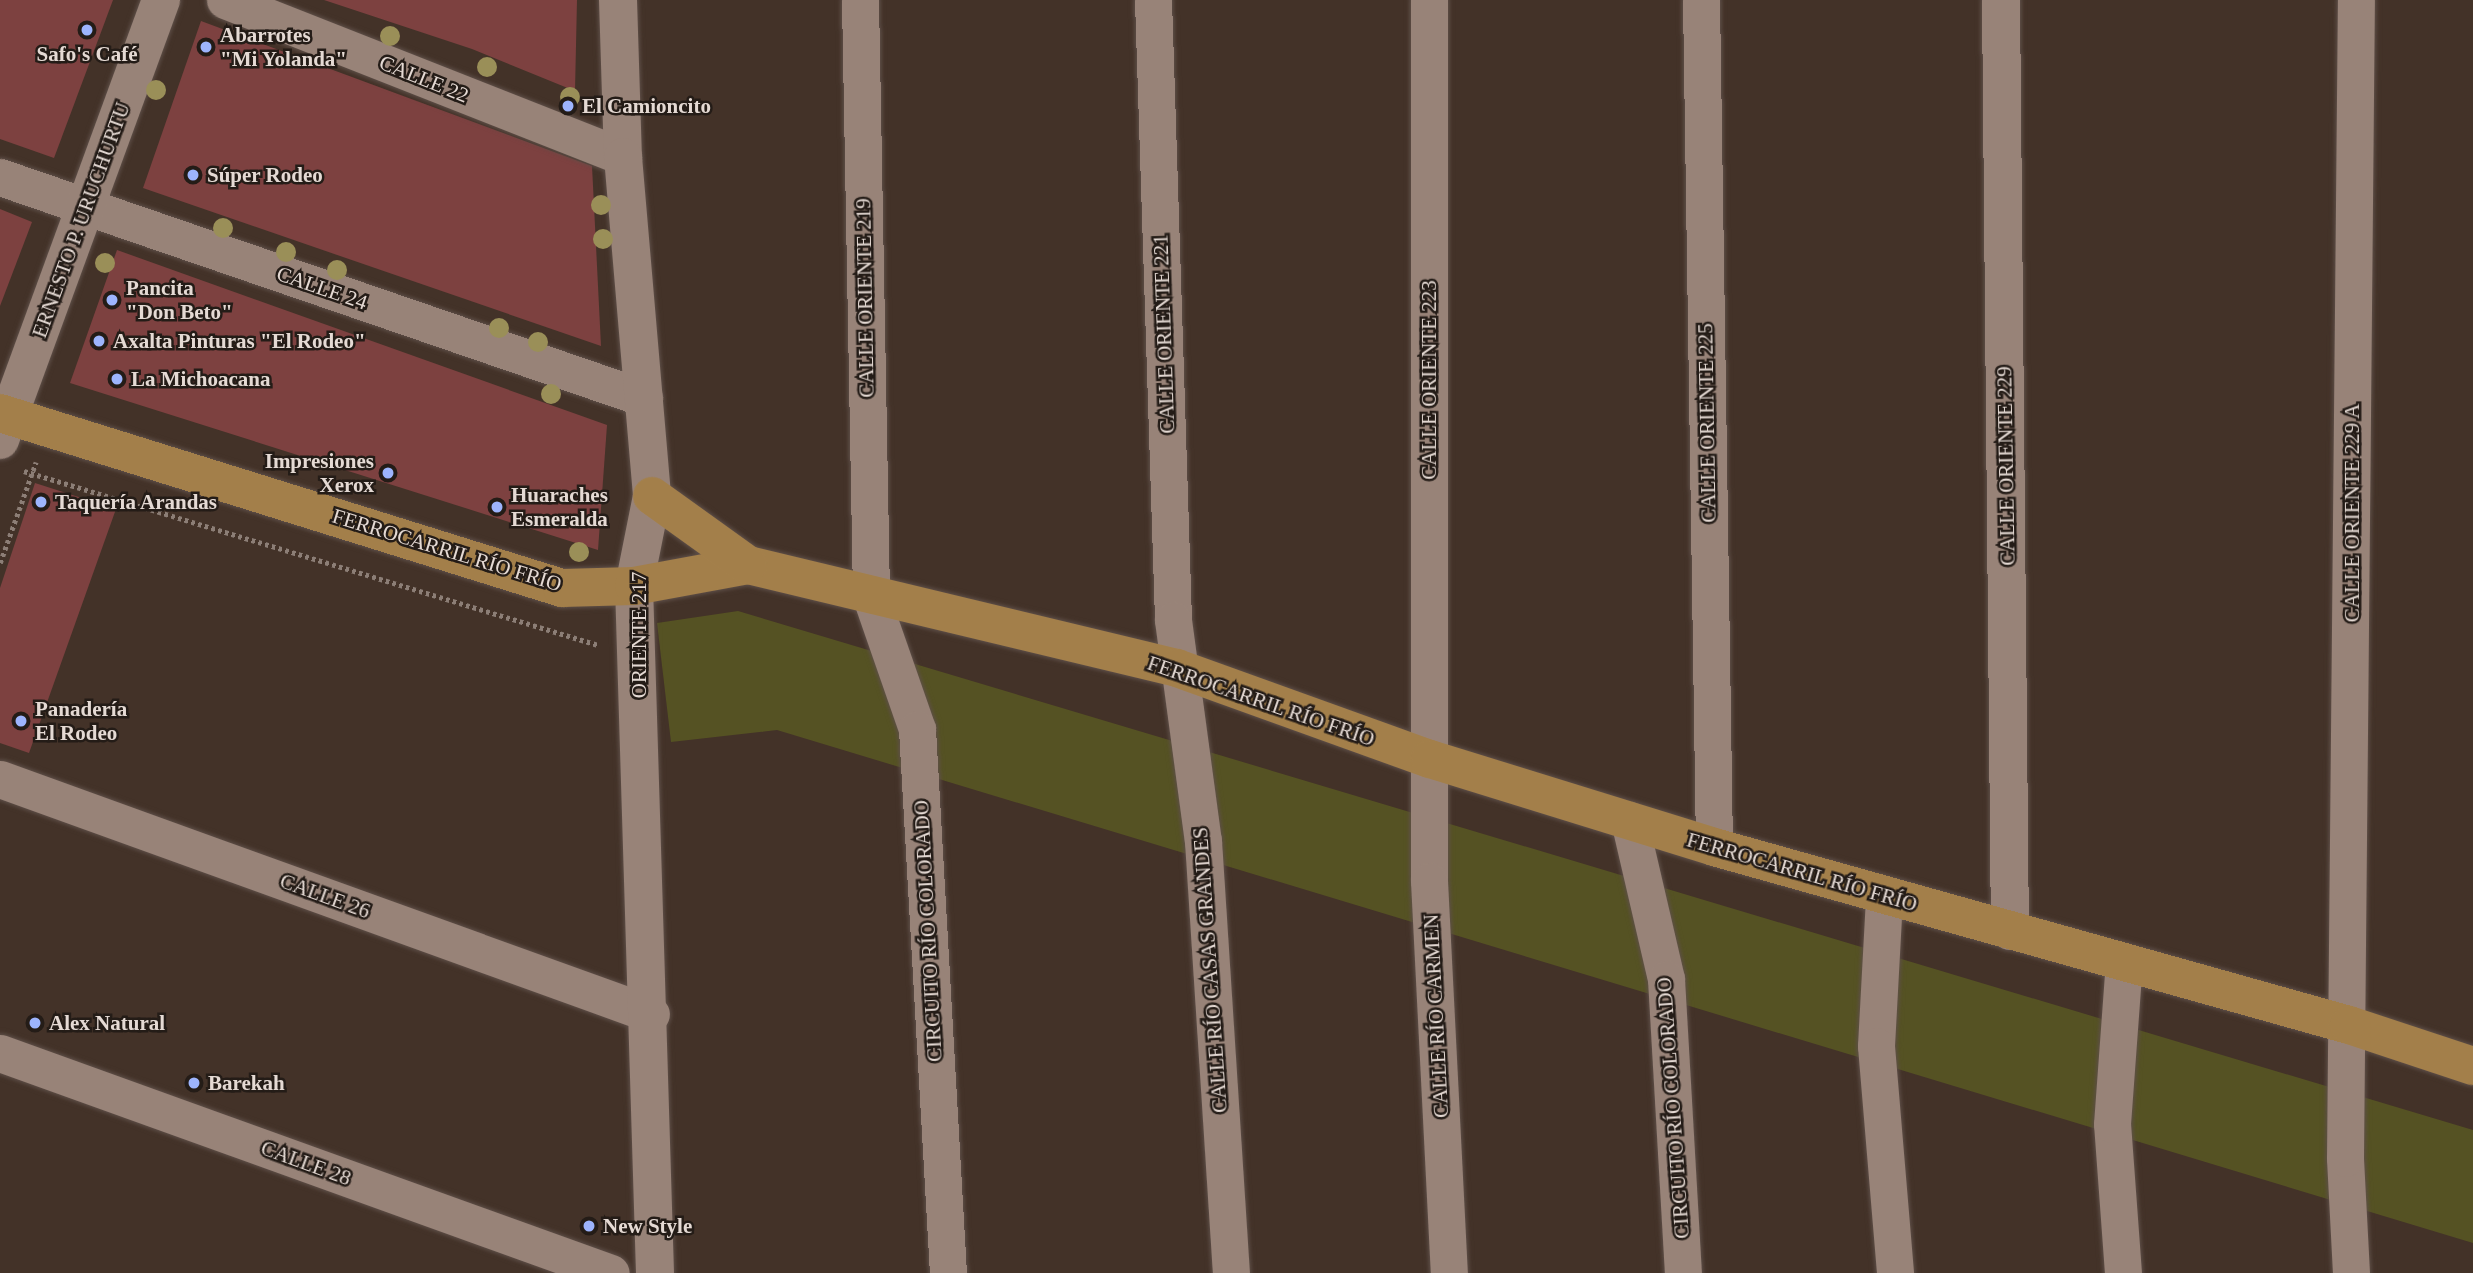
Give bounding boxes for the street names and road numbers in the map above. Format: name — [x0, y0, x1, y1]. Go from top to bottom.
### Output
street label: CALLE 22 — [376, 50, 472, 108]
street label: ERNESTO P. URUCHURTU — [27, 99, 135, 341]
street label: CALLE ORIENTE 219 — [851, 198, 879, 398]
street label: CALLE ORIENTE 221 — [1148, 234, 1180, 434]
street label: CALLE 24 — [274, 261, 370, 315]
street label: CALLE ORIENTE 223 — [1416, 280, 1442, 480]
street label: CALLE ORIENTE 225 — [1693, 323, 1721, 523]
street label: CALLE ORIENTE 229 — [1992, 366, 2020, 566]
street label: CALLE ORIENTE 229 A — [2339, 403, 2365, 623]
street label: FERROCARRIL RÍO FRÍO — [329, 503, 565, 597]
street label: ORIENTE 217 — [626, 572, 652, 698]
street label: FERROCARRIL RÍO FRÍO — [1144, 650, 1378, 752]
street label: CIRCUITO RÍO COLORADO — [909, 799, 947, 1063]
street label: CALLE RÍO CASAS GRANDES — [1187, 826, 1233, 1114]
street label: FERROCARRIL RÍO FRÍO — [1684, 827, 1920, 917]
street label: CALLE 26 — [277, 868, 373, 924]
street label: CALLE RÍO CARMEN — [1418, 913, 1454, 1119]
street label: CIRCUITO RÍO COLORADO — [1651, 976, 1695, 1240]
street label: CALLE 28 — [258, 1135, 354, 1191]

